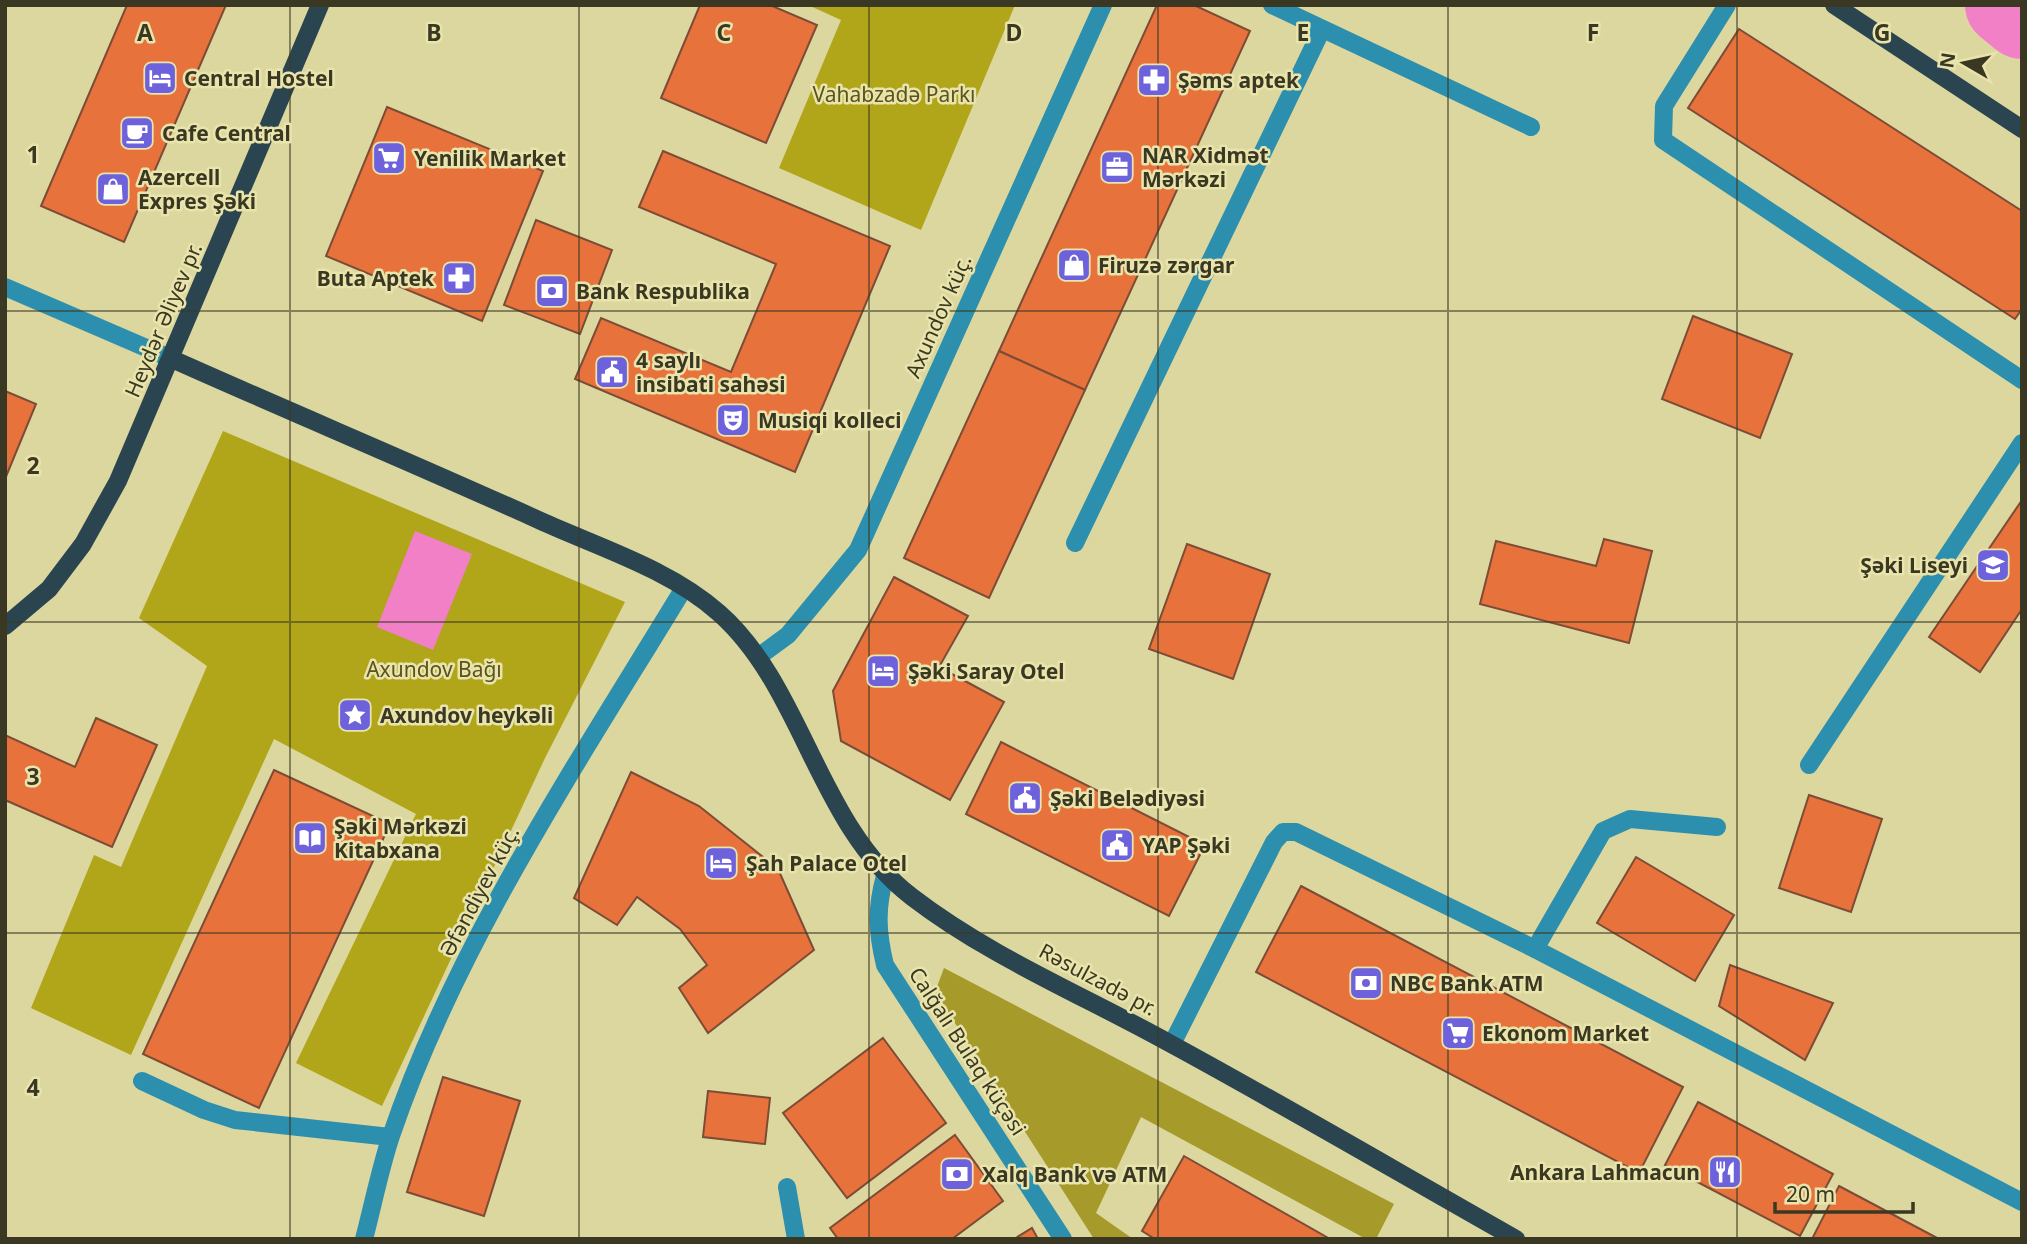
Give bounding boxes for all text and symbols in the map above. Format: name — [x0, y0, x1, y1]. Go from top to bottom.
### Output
text: A — [137, 16, 153, 48]
text: B — [426, 16, 442, 48]
text: C — [717, 16, 732, 48]
text: D — [1006, 16, 1022, 48]
text: E — [1297, 16, 1309, 48]
text: F — [1587, 16, 1599, 48]
text: G — [1874, 16, 1890, 48]
north arrow — [1929, 28, 1999, 98]
text: N — [1933, 51, 1961, 70]
hotel icon: Central Hostel — [141, 59, 179, 97]
pharmacy icon: Şəms aptek — [1135, 61, 1173, 99]
place label: Central Hostel — [184, 64, 334, 92]
place label: Şəms aptek — [1178, 66, 1300, 94]
park label: Vahabzadə Parkı — [812, 80, 976, 108]
cafe icon: Cafe Central — [118, 114, 156, 152]
place label: Cafe Central — [162, 119, 291, 147]
text: 1 — [26, 138, 40, 170]
supermarket icon: Yenilik Market — [370, 139, 408, 177]
place label: NAR Xidmət Mərkəzi — [1142, 141, 1269, 193]
place label: Yenilik Market — [414, 144, 566, 172]
office icon: NAR Xidmət Mərkəzi — [1098, 148, 1136, 186]
place label: Azercell Expres Şəki — [138, 163, 256, 215]
shop icon: Azercell Expres Şəki — [94, 170, 132, 208]
street label: Heydər Əliyev pr. — [118, 239, 208, 401]
shop icon: Firuzə zərgar — [1055, 246, 1093, 284]
street label: Axundov küç. — [898, 250, 978, 382]
place label: Firuzə zərgar — [1098, 251, 1235, 279]
pharmacy icon: Buta Aptek — [440, 259, 478, 297]
place label: Buta Aptek — [317, 264, 435, 292]
bank icon: Bank Respublika — [533, 272, 571, 310]
place label: Bank Respublika — [576, 277, 750, 305]
place label: 4 saylı insibati sahəsi — [636, 346, 786, 398]
public building icon: 4 saylı insibati sahəsi — [593, 353, 631, 391]
theatre icon: Musiqi kolleci — [714, 401, 752, 439]
place label: Musiqi kolleci — [758, 406, 902, 434]
text: 2 — [26, 449, 40, 481]
school or university icon: Şəki Liseyi — [1974, 546, 2012, 584]
place label: Şəki Liseyi — [1860, 551, 1968, 579]
hotel icon: Şəki Saray Otel — [864, 652, 902, 690]
park label: Axundov Bağı — [366, 655, 502, 683]
place label: Şəki Saray Otel — [908, 657, 1065, 685]
place icon: Axundov heykəli — [336, 696, 374, 734]
place label: Axundov heykəli — [380, 701, 553, 729]
text: 3 — [26, 760, 40, 792]
public building icon: Şəki Belədiyəsi — [1006, 779, 1044, 817]
place label: Şəki Belədiyəsi — [1050, 784, 1205, 812]
place label: Şəki Mərkəzi Kitabxana — [334, 812, 467, 864]
library icon: Şəki Mərkəzi Kitabxana — [291, 819, 329, 857]
street label: Əfəndiyev küç. — [433, 821, 525, 961]
public building icon: YAP Şəki — [1098, 826, 1136, 864]
place label: YAP Şəki — [1142, 831, 1230, 859]
hotel icon: Şah Palace Otel — [702, 844, 740, 882]
place label: Şah Palace Otel — [746, 849, 907, 877]
street label: Rəsulzadə pr. — [1034, 936, 1162, 1022]
street label: Calğalı Bulaq küçəsi — [903, 961, 1033, 1141]
bank icon: NBC Bank ATM — [1347, 964, 1385, 1002]
place label: NBC Bank ATM — [1390, 969, 1544, 997]
supermarket icon: Ekonom Market — [1439, 1014, 1477, 1052]
place label: Ekonom Market — [1482, 1019, 1649, 1047]
text: 4 — [26, 1071, 40, 1103]
restaurant icon: Ankara Lahmacun — [1706, 1153, 1744, 1191]
bank icon: Xalq Bank və ATM — [938, 1155, 976, 1193]
place label: Ankara Lahmacun — [1510, 1158, 1700, 1186]
place label: Xalq Bank və ATM — [982, 1160, 1167, 1188]
scale bar — [1775, 1170, 1913, 1214]
text: 20 m — [1786, 1180, 1835, 1208]

